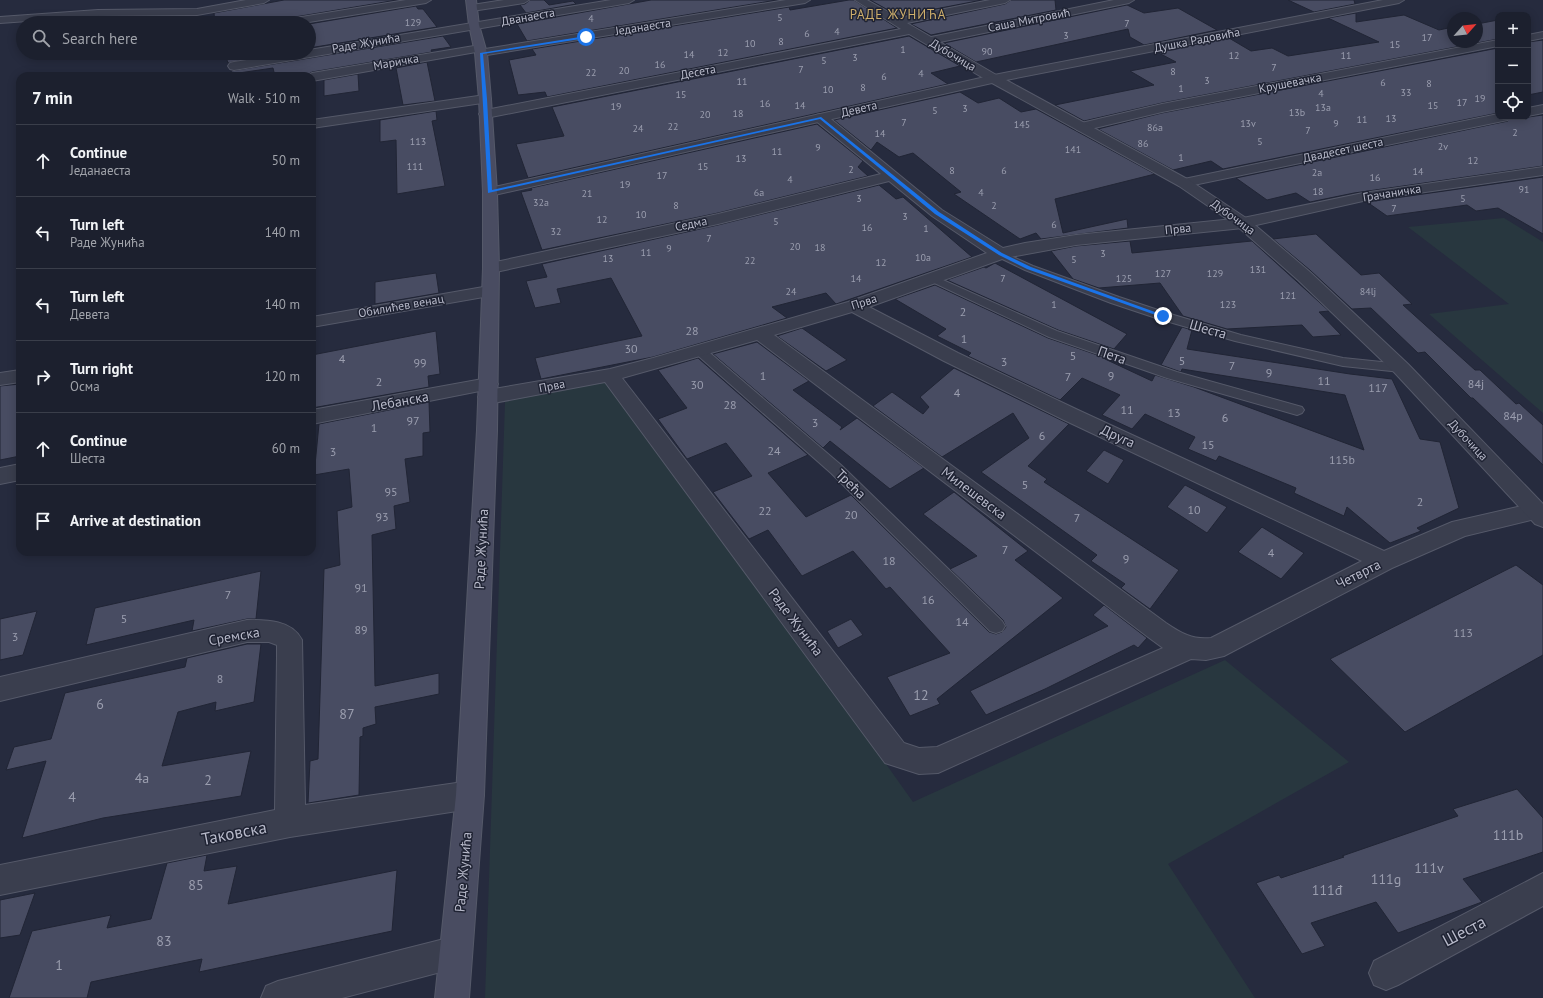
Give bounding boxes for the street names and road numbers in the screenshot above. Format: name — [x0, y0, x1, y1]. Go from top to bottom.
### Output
street label: Дванаеста — [500, 4, 556, 29]
street label: Саша Митровић — [986, 4, 1071, 35]
street label: Једанаеста — [613, 15, 672, 38]
street label: Душка Радовића — [1153, 24, 1241, 55]
street label: Раде Жунића — [331, 29, 401, 56]
street label: Дубочица — [927, 35, 979, 74]
street label: Маричка — [372, 50, 420, 73]
street label: Десета — [679, 61, 717, 82]
street label: Крушевачка — [1257, 69, 1323, 96]
street label: Девета — [839, 97, 878, 120]
street label: Двадесет шеста — [1301, 134, 1385, 165]
street label: Грачаничка — [1362, 180, 1422, 205]
street label: Дубочица — [1208, 195, 1258, 238]
street label: Седма — [673, 213, 708, 234]
street label: Прва — [1164, 220, 1192, 237]
street label: Прва — [849, 290, 879, 313]
street label: Обилићев венац — [357, 291, 445, 320]
street label: Шеста — [1187, 315, 1229, 343]
street label: Пета — [1095, 342, 1129, 368]
street label: Прва — [538, 376, 566, 395]
street label: Лебанска — [369, 387, 430, 415]
street label: Дубочица — [1445, 416, 1491, 464]
street label: Друга — [1098, 420, 1138, 452]
street label: Милешевска — [938, 463, 1010, 523]
street label: Трећа — [832, 465, 870, 503]
street label: Раде Жунића — [470, 508, 492, 590]
street label: Четврта — [1333, 555, 1384, 593]
street label: Раде Жунића — [765, 584, 827, 660]
street label: Сремска — [207, 623, 261, 649]
street label: Таковска — [200, 816, 268, 850]
street label: Раде Жунића — [451, 831, 475, 913]
street label: Шеста — [1439, 911, 1489, 951]

